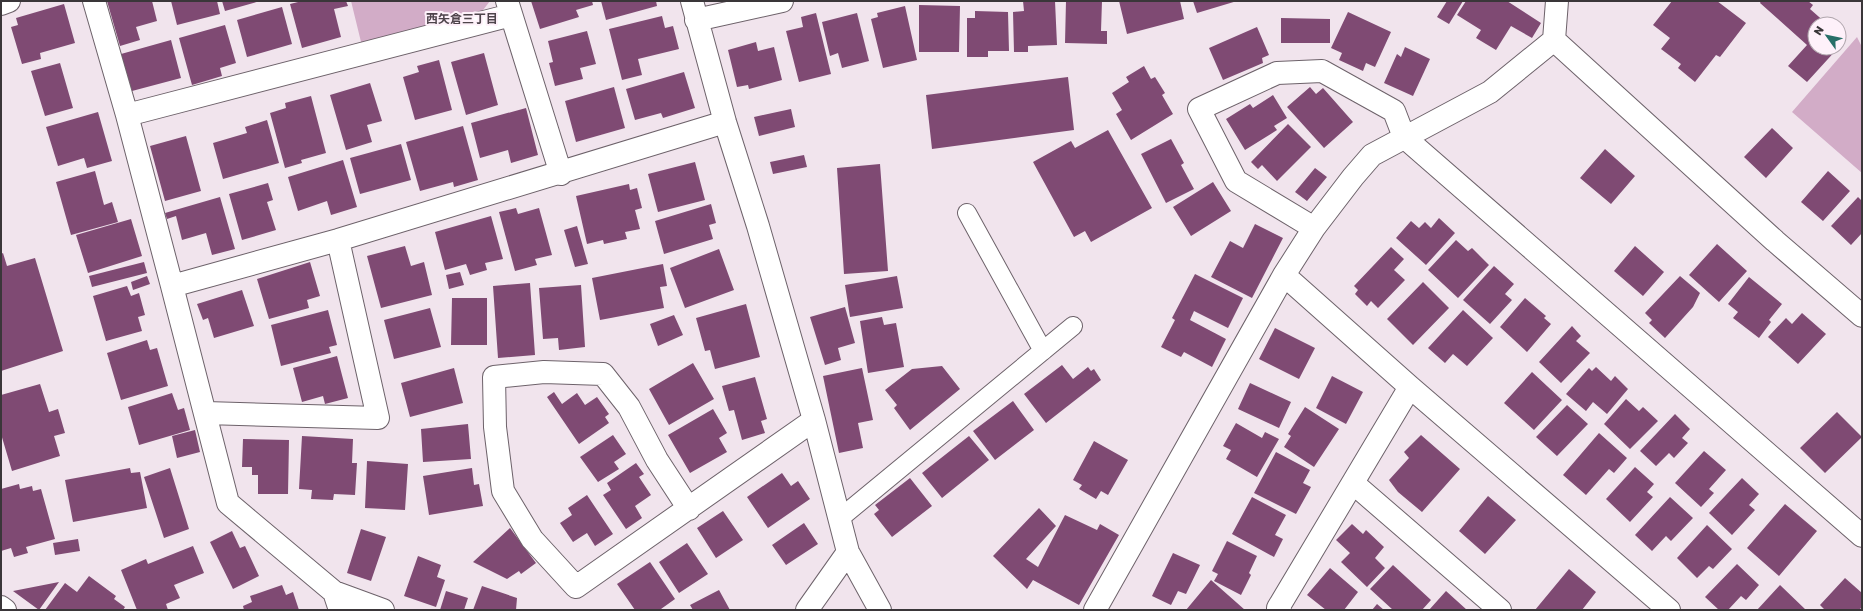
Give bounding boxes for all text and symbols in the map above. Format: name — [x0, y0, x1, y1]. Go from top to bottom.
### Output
district label: 西矢倉三丁目 — [426, 11, 498, 26]
north arrow — [1807, 16, 1847, 56]
text: N — [1810, 23, 1826, 37]

